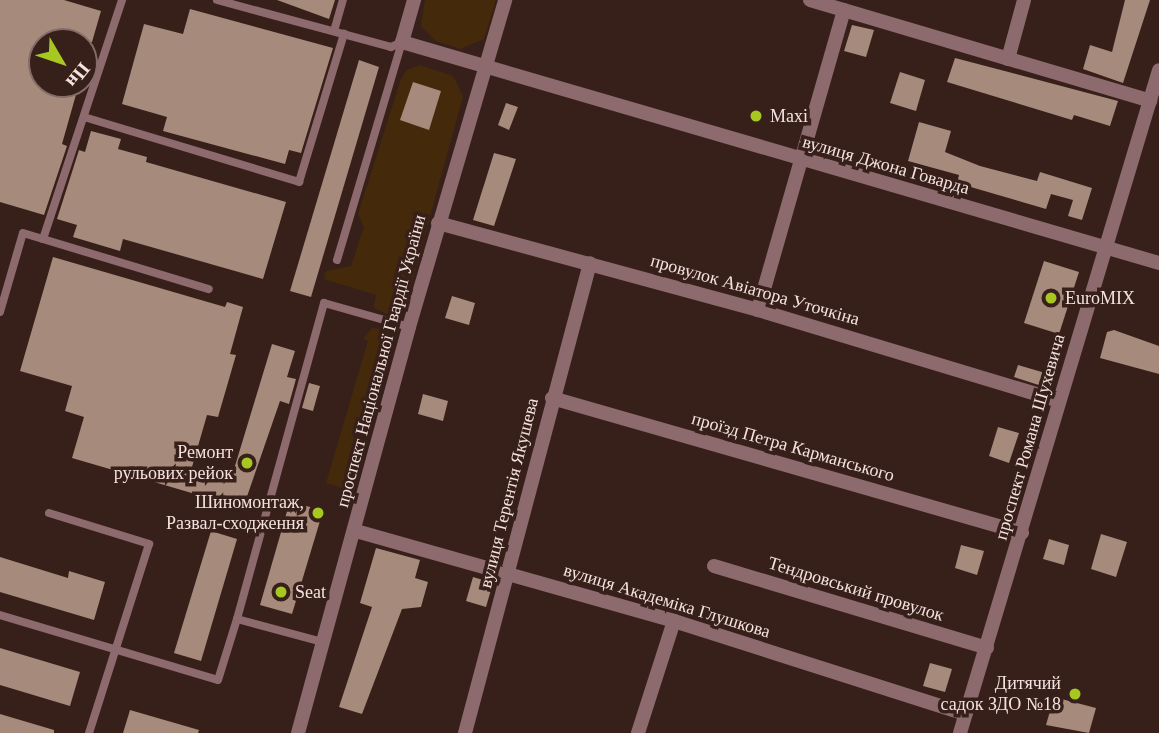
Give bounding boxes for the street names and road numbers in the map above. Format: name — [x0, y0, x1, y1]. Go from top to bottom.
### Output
street label: вулиця Джона Говарда — [800, 131, 972, 199]
street label: проспект Національної Гвардії України — [332, 212, 430, 510]
street label: провулок Авіатора Уточкіна — [648, 250, 862, 330]
street label: проспект Романа Шухевича — [990, 332, 1070, 542]
street label: вулиця Терентія Якушева — [475, 396, 543, 590]
street label: проїзд Петра Карманського — [689, 408, 897, 486]
street label: Тендровський провулок — [766, 552, 946, 626]
street label: вулиця Академіка Глушкова — [561, 559, 773, 643]

